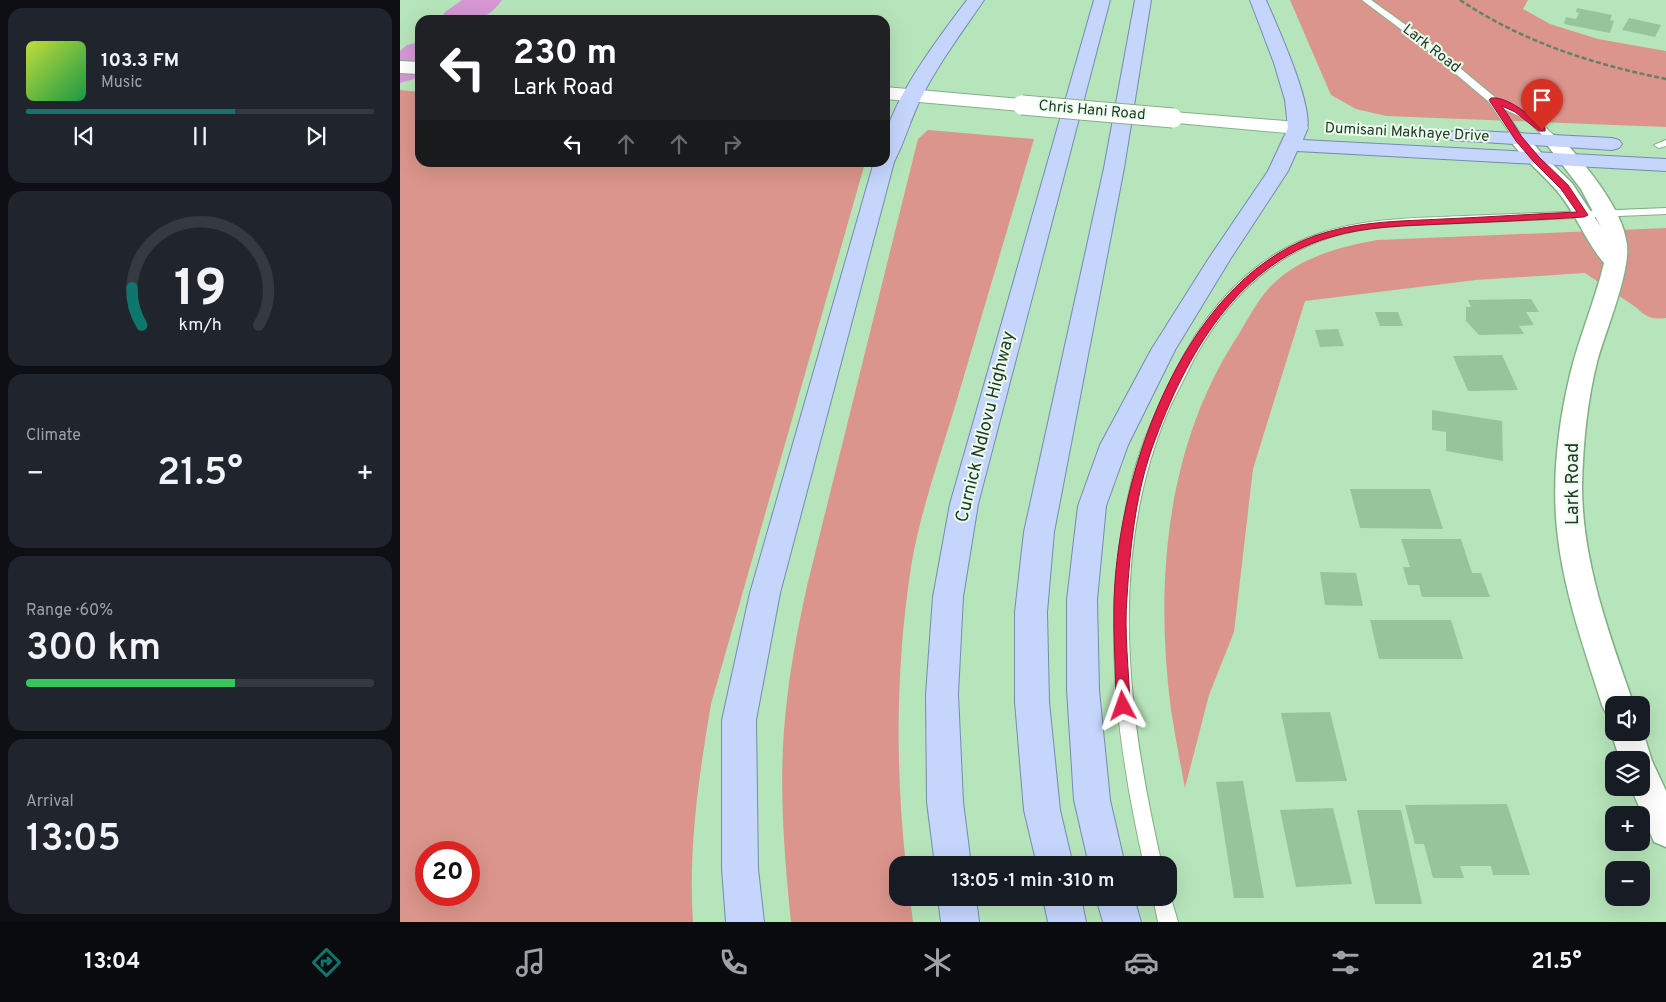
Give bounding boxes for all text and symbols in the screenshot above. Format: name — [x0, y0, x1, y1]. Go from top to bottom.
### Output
street label: Lark Road — [1398, 20, 1464, 78]
text: 230 m — [513, 32, 617, 76]
icon: left — [430, 35, 495, 100]
text: 103.3 FM — [101, 49, 179, 73]
text: Music — [101, 73, 142, 93]
text: Lark Road — [513, 75, 613, 102]
pin — [1521, 79, 1563, 130]
icon: arrive — [1528, 86, 1556, 114]
street label: Chris Hani Road — [1038, 97, 1146, 125]
street label: Dumisani Makhaye Drive — [1324, 119, 1490, 147]
icon: previous — [70, 122, 98, 150]
icon: pause — [186, 122, 214, 150]
icon: next — [302, 122, 330, 150]
icon: left — [559, 130, 587, 158]
icon: ahead — [612, 130, 640, 158]
icon: ahead — [665, 130, 693, 158]
icon: right — [718, 130, 746, 158]
text: 19 — [174, 258, 226, 324]
text: km/h — [178, 314, 222, 337]
street label: Curnick Ndlovu Highway — [951, 329, 1021, 525]
text: Climate — [26, 426, 81, 446]
street label: Lark Road — [1562, 443, 1585, 525]
text: 21.5° — [157, 450, 243, 499]
text: − — [26, 457, 44, 493]
text: + — [356, 457, 374, 493]
text: Range · 60% — [26, 601, 113, 621]
text: 300 km — [26, 625, 161, 674]
position arrow — [1096, 679, 1148, 731]
map controls — [1605, 696, 1650, 906]
button: sound — [1605, 696, 1650, 741]
button: layers — [1605, 751, 1650, 796]
text: Arrival — [26, 792, 74, 812]
button: + — [1605, 806, 1650, 851]
text: 13:05 — [26, 816, 121, 865]
speed limit sign: 20 — [415, 841, 480, 906]
button: − — [1605, 861, 1650, 906]
text: 13:05 · 1 min · 310 m — [951, 869, 1115, 893]
icon: directions — [309, 945, 344, 980]
icon: music — [513, 945, 548, 980]
icon: phone — [716, 945, 751, 980]
icon: climate — [920, 945, 955, 980]
icon: car — [1124, 945, 1159, 980]
icon: filters — [1328, 945, 1363, 980]
text: 13:04 — [84, 949, 140, 976]
text: 21.5° — [1531, 949, 1582, 976]

